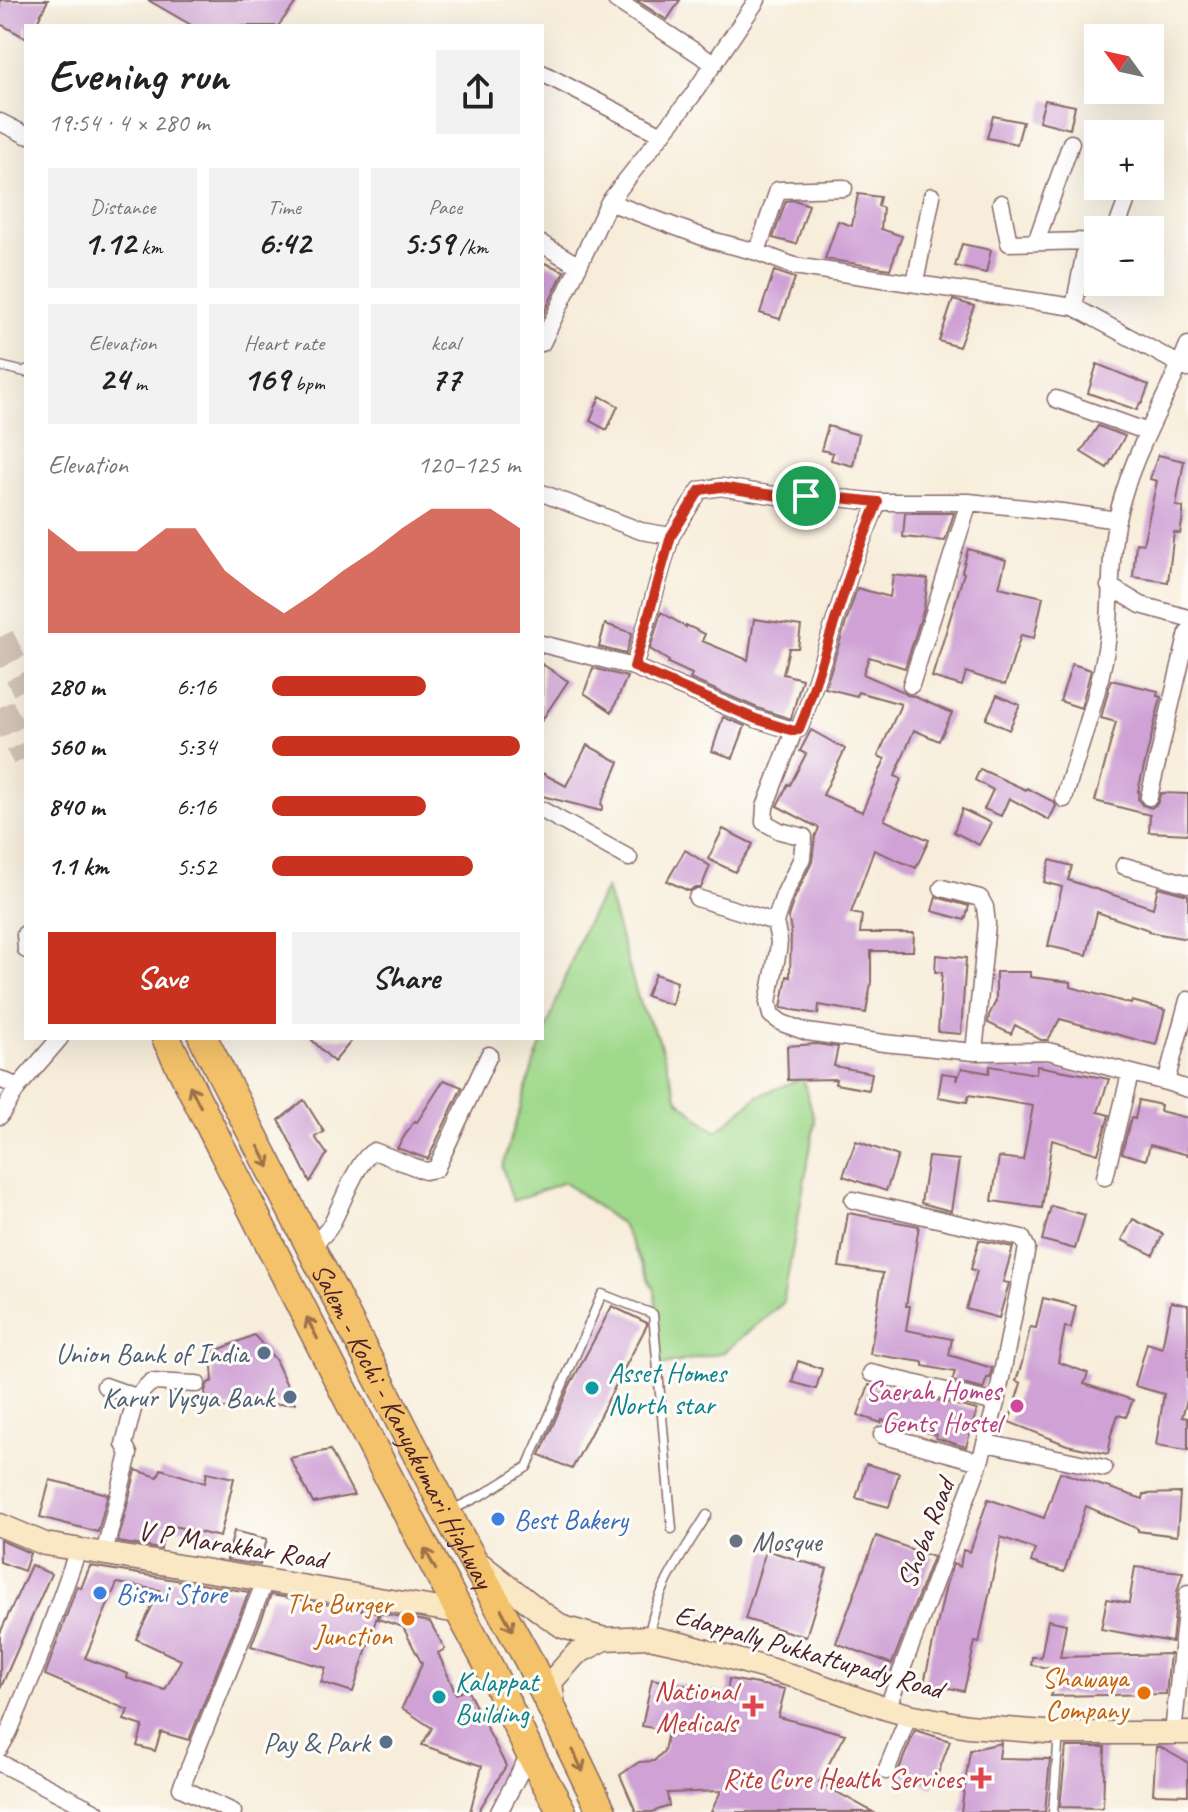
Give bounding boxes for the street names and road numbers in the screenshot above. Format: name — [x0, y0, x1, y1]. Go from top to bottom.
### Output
street label: Salem - Kochi - Kanyakumari Highway — [304, 1257, 503, 1596]
street label: Shoba Road — [889, 1470, 964, 1593]
street label: V P Marakkar Road — [135, 1512, 332, 1577]
street label: Edappally Pukkattupady Road — [671, 1597, 951, 1708]

